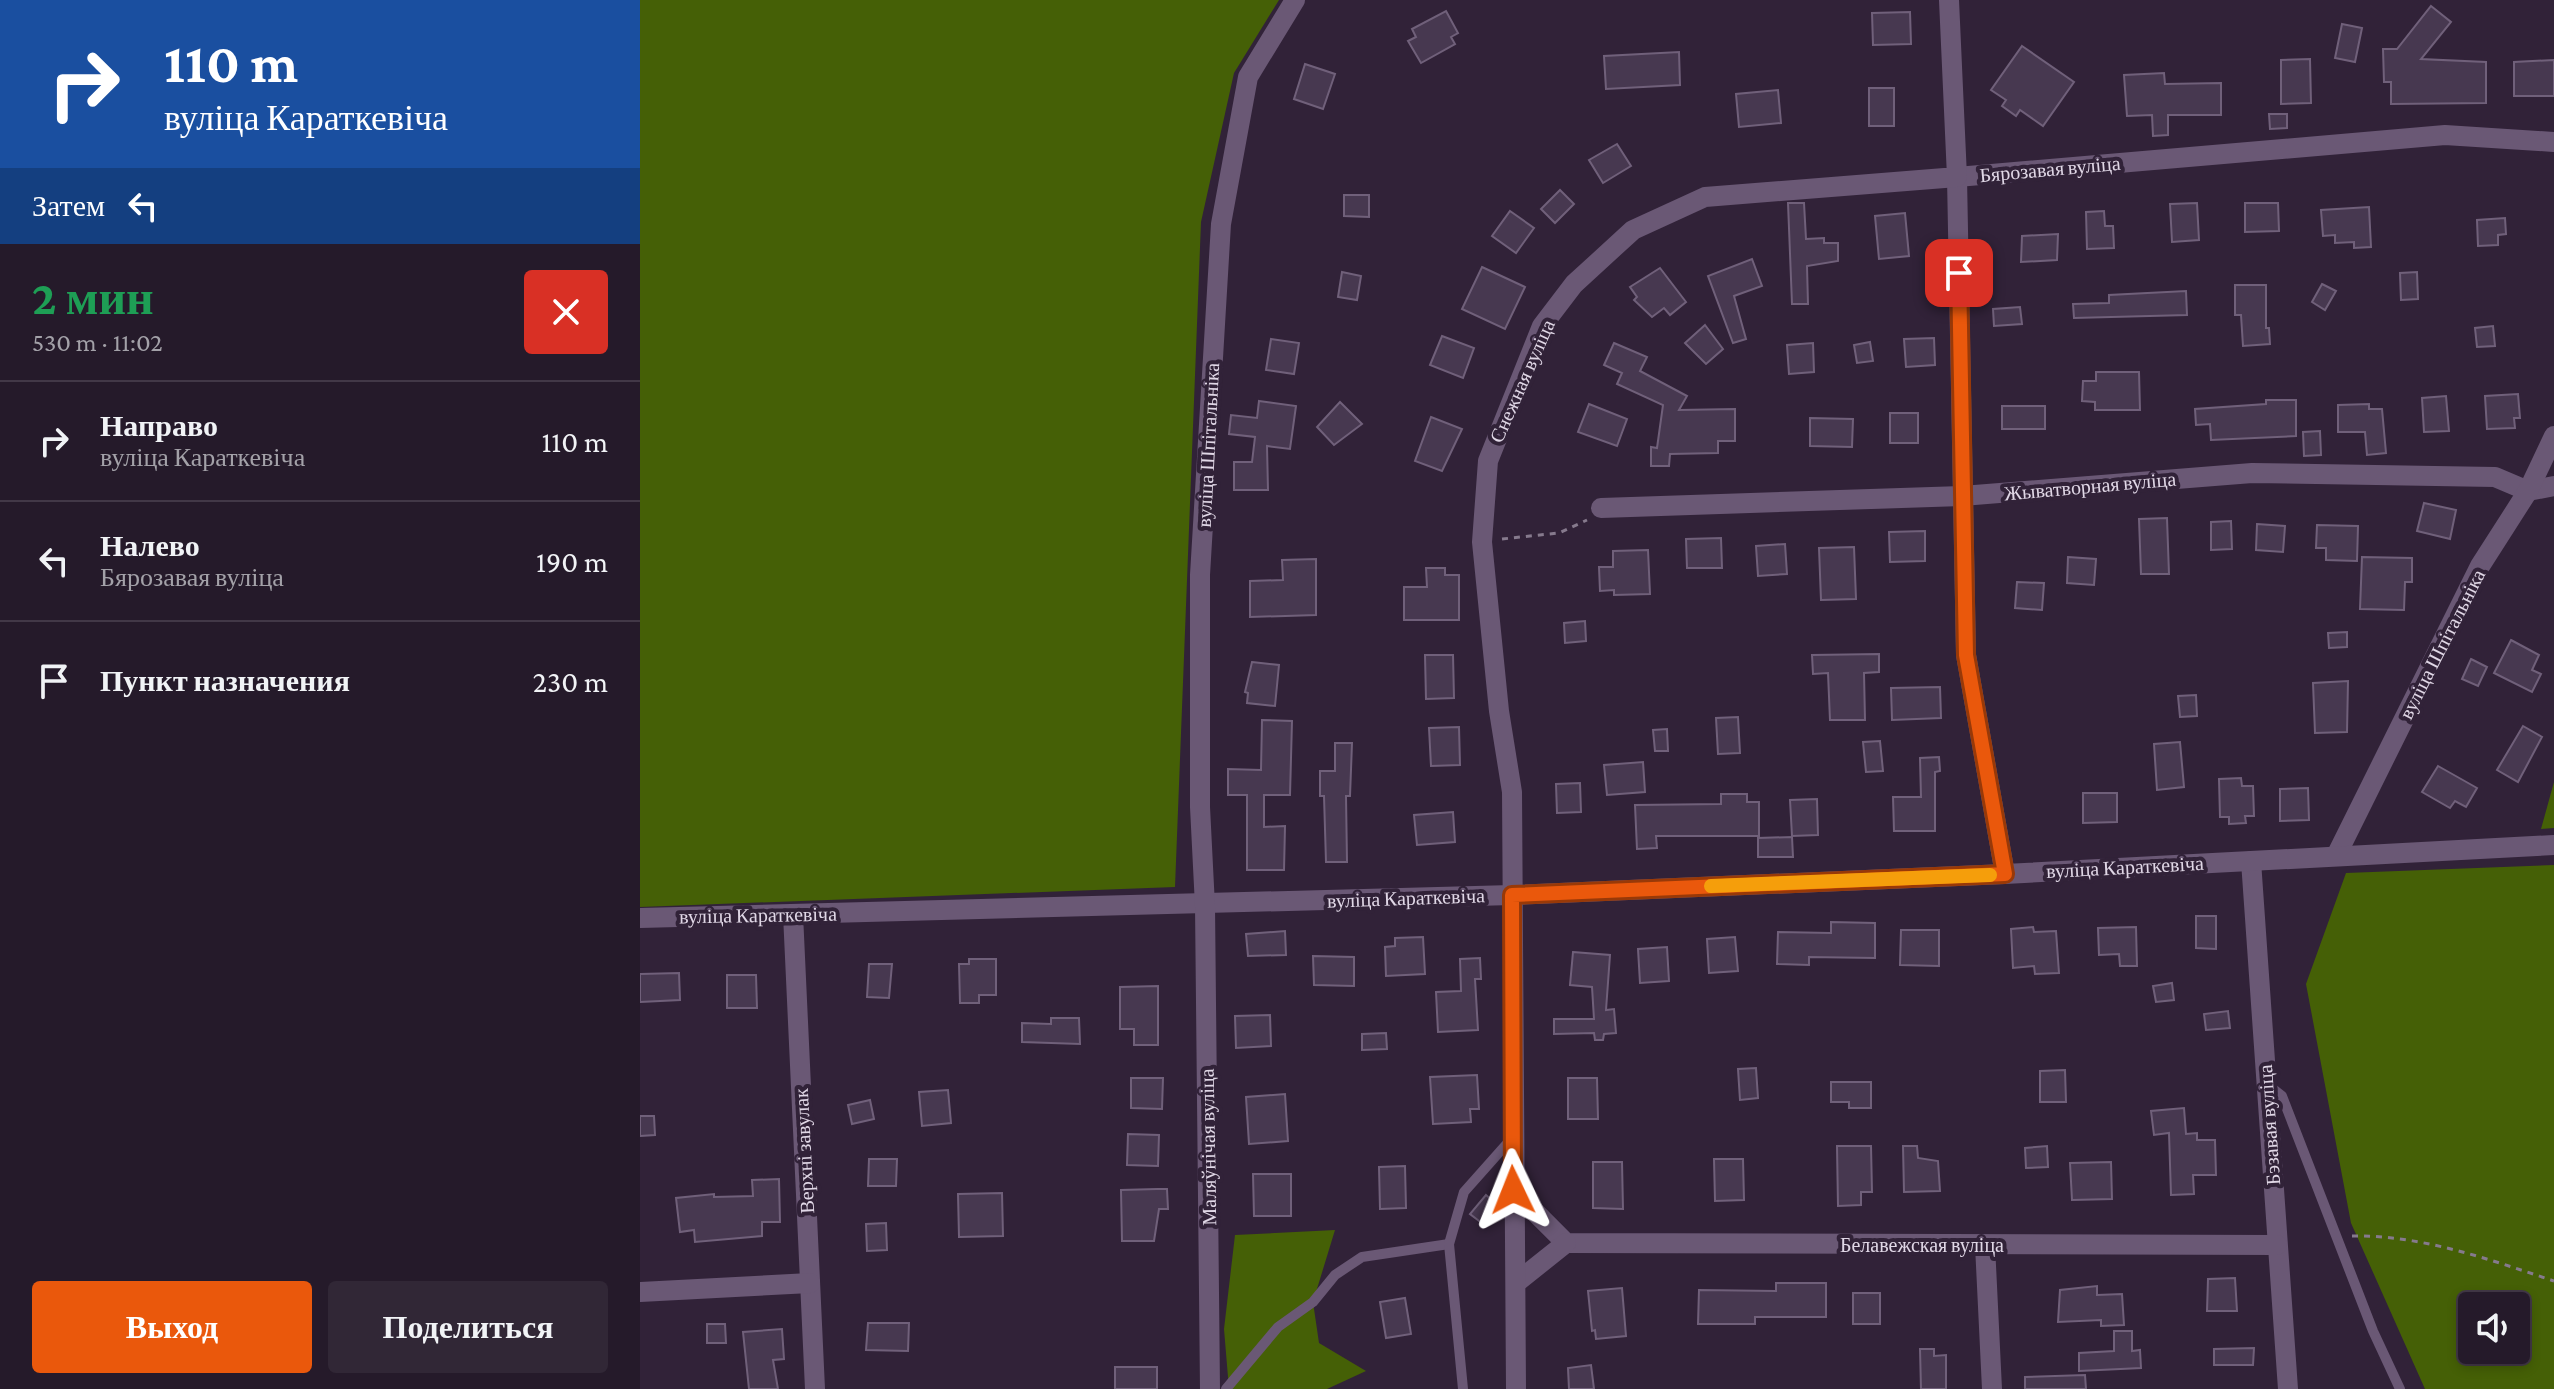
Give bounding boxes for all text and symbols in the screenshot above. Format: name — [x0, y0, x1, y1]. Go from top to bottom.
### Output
icon: right — [32, 32, 136, 136]
text: 110 m — [164, 32, 298, 94]
text: вуліца Караткевіча — [164, 98, 448, 138]
street label: Бярозавая вуліца — [1979, 152, 2122, 187]
icon: left — [121, 184, 165, 228]
text: Затем — [32, 189, 105, 222]
pin — [1925, 239, 1993, 307]
icon: arrive — [1937, 251, 1981, 295]
button: close — [524, 270, 608, 354]
text: 2 мин — [32, 271, 154, 324]
street label: Снежная вуліца — [1485, 316, 1560, 446]
text: 530 m · 11:02 — [32, 328, 163, 357]
street label: вуліца Шпітальніка — [1193, 362, 1224, 528]
text: Направо — [100, 409, 218, 442]
icon: right — [32, 419, 76, 463]
text: 110 m — [541, 425, 608, 458]
text: вуліца Караткевіча — [100, 443, 305, 472]
street label: Жыватворная вуліца — [2003, 468, 2177, 505]
text: Налево — [100, 529, 200, 562]
icon: left — [32, 539, 76, 583]
text: 190 m — [536, 545, 608, 578]
text: Бярозавая вуліца — [100, 563, 284, 592]
street label: вуліца Шпітальніка — [2395, 565, 2490, 723]
icon: arrive — [32, 659, 76, 703]
text: Пункт назначения — [100, 664, 350, 697]
text: 230 m — [533, 665, 608, 698]
street label: вуліца Караткевіча — [2046, 852, 2205, 883]
street label: вуліца Караткевіча — [1327, 884, 1485, 913]
street label: вуліца Караткевіча — [679, 903, 837, 928]
street label: Бэзавая вуліца — [2254, 1064, 2285, 1186]
street label: Маляўнічая вуліца — [1196, 1068, 1221, 1226]
street label: Верхні завулак — [790, 1087, 819, 1214]
position arrow — [1471, 1148, 1555, 1232]
street label: Белавежская вуліца — [1840, 1234, 2004, 1257]
button: Выход — [32, 1281, 312, 1373]
button: Поделиться — [328, 1281, 608, 1373]
map controls — [2458, 1292, 2530, 1364]
button: sound — [2458, 1292, 2530, 1364]

